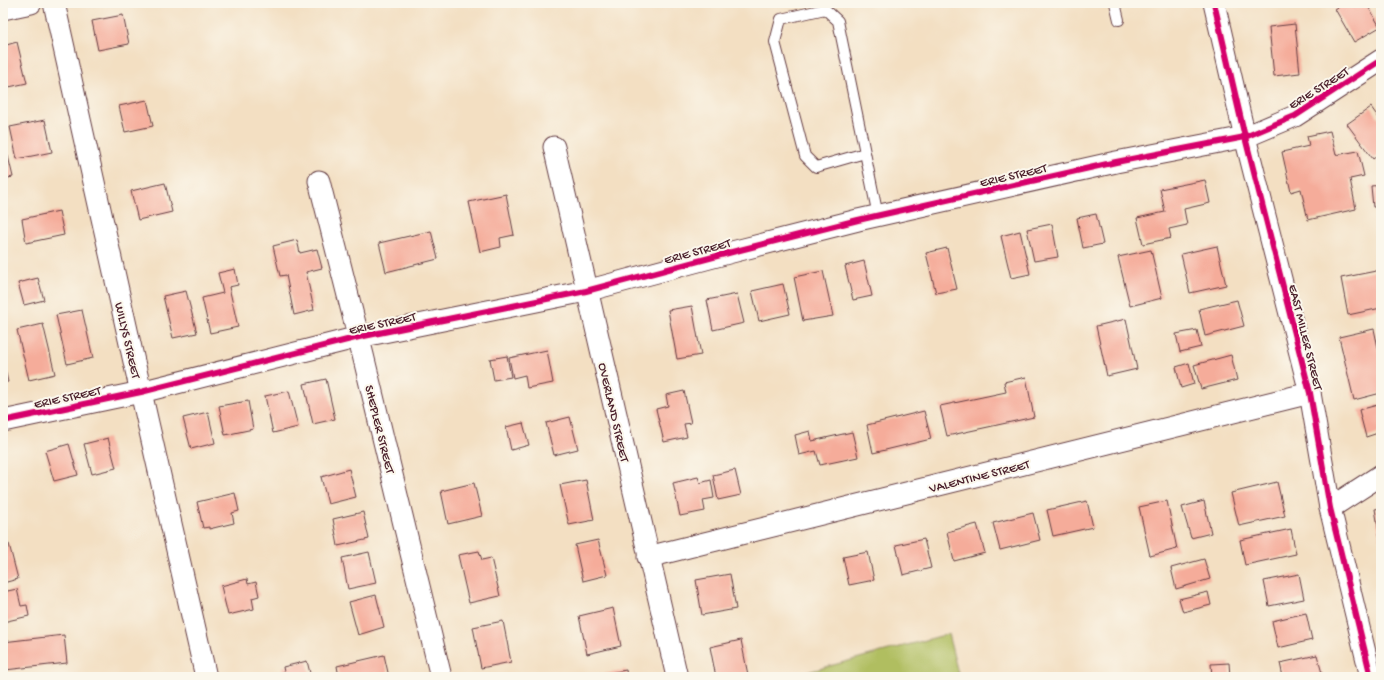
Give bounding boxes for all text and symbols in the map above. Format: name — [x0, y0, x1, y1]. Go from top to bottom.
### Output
street label: ERIE STREET — [1286, 64, 1353, 114]
street label: ERIE STREET — [979, 161, 1049, 191]
street label: ERIE STREET — [663, 236, 734, 268]
street label: EAST MILLER STREET — [1284, 283, 1325, 393]
street label: WILLYS STREET — [110, 301, 143, 381]
street label: ERIE STREET — [348, 310, 418, 339]
street label: OVERLAND STREET — [594, 361, 632, 465]
street label: ERIE STREET — [33, 384, 103, 413]
street label: SHEPLER STREET — [360, 384, 397, 476]
street label: VALENTINE STREET — [927, 457, 1032, 497]

